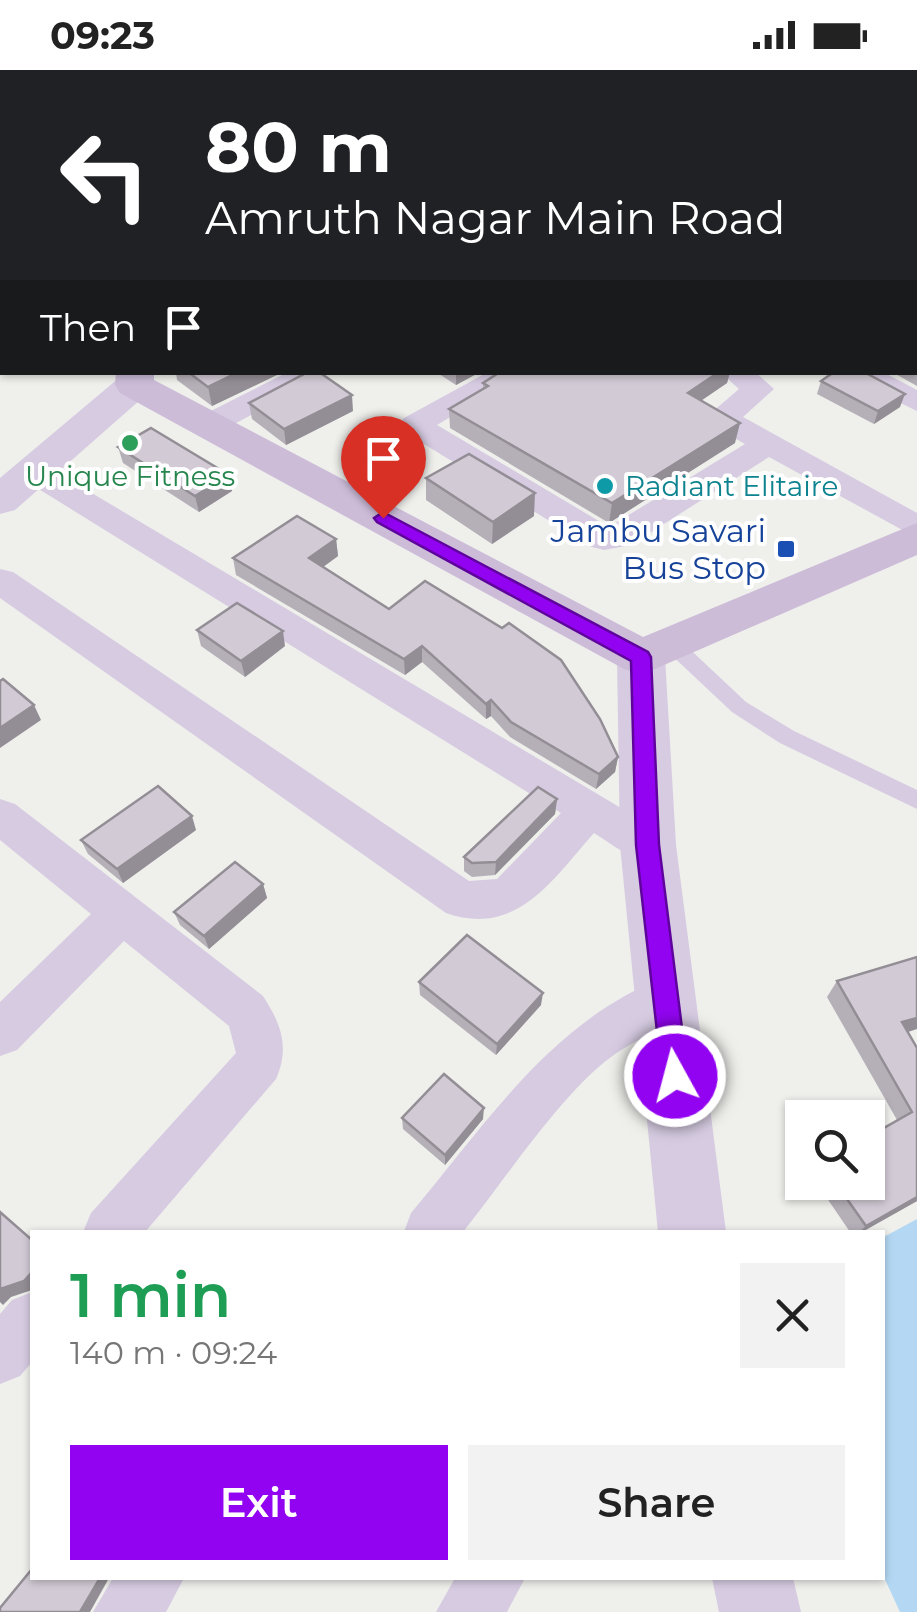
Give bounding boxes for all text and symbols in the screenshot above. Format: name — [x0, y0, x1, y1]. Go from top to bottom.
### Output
text: 09:23 — [50, 12, 155, 59]
text: 80 m — [205, 104, 392, 190]
icon: left — [40, 110, 170, 240]
text: Amruth Nagar Main Road — [205, 190, 786, 245]
icon: arrive — [156, 300, 211, 355]
text: Then — [40, 304, 136, 351]
pin — [341, 416, 426, 519]
icon: arrive — [356, 431, 411, 486]
marker: Unique Fitness — [119, 432, 141, 454]
place label: Unique Fitness — [25, 459, 235, 493]
place label: Radiant Elitaire — [625, 469, 839, 503]
marker: Radiant Elitaire — [594, 475, 616, 497]
place label: Jambu Savari Bus Stop — [550, 511, 766, 587]
marker: Jambu Savari Bus Stop — [775, 538, 797, 560]
position arrow — [623, 1024, 727, 1128]
map controls — [785, 1100, 885, 1200]
button: search — [785, 1100, 885, 1200]
text: 1 min — [70, 1259, 231, 1332]
button: close — [740, 1263, 845, 1368]
text: 140 m · 09:24 — [70, 1333, 277, 1372]
button: Exit — [70, 1445, 448, 1560]
button: Share — [468, 1445, 845, 1560]

